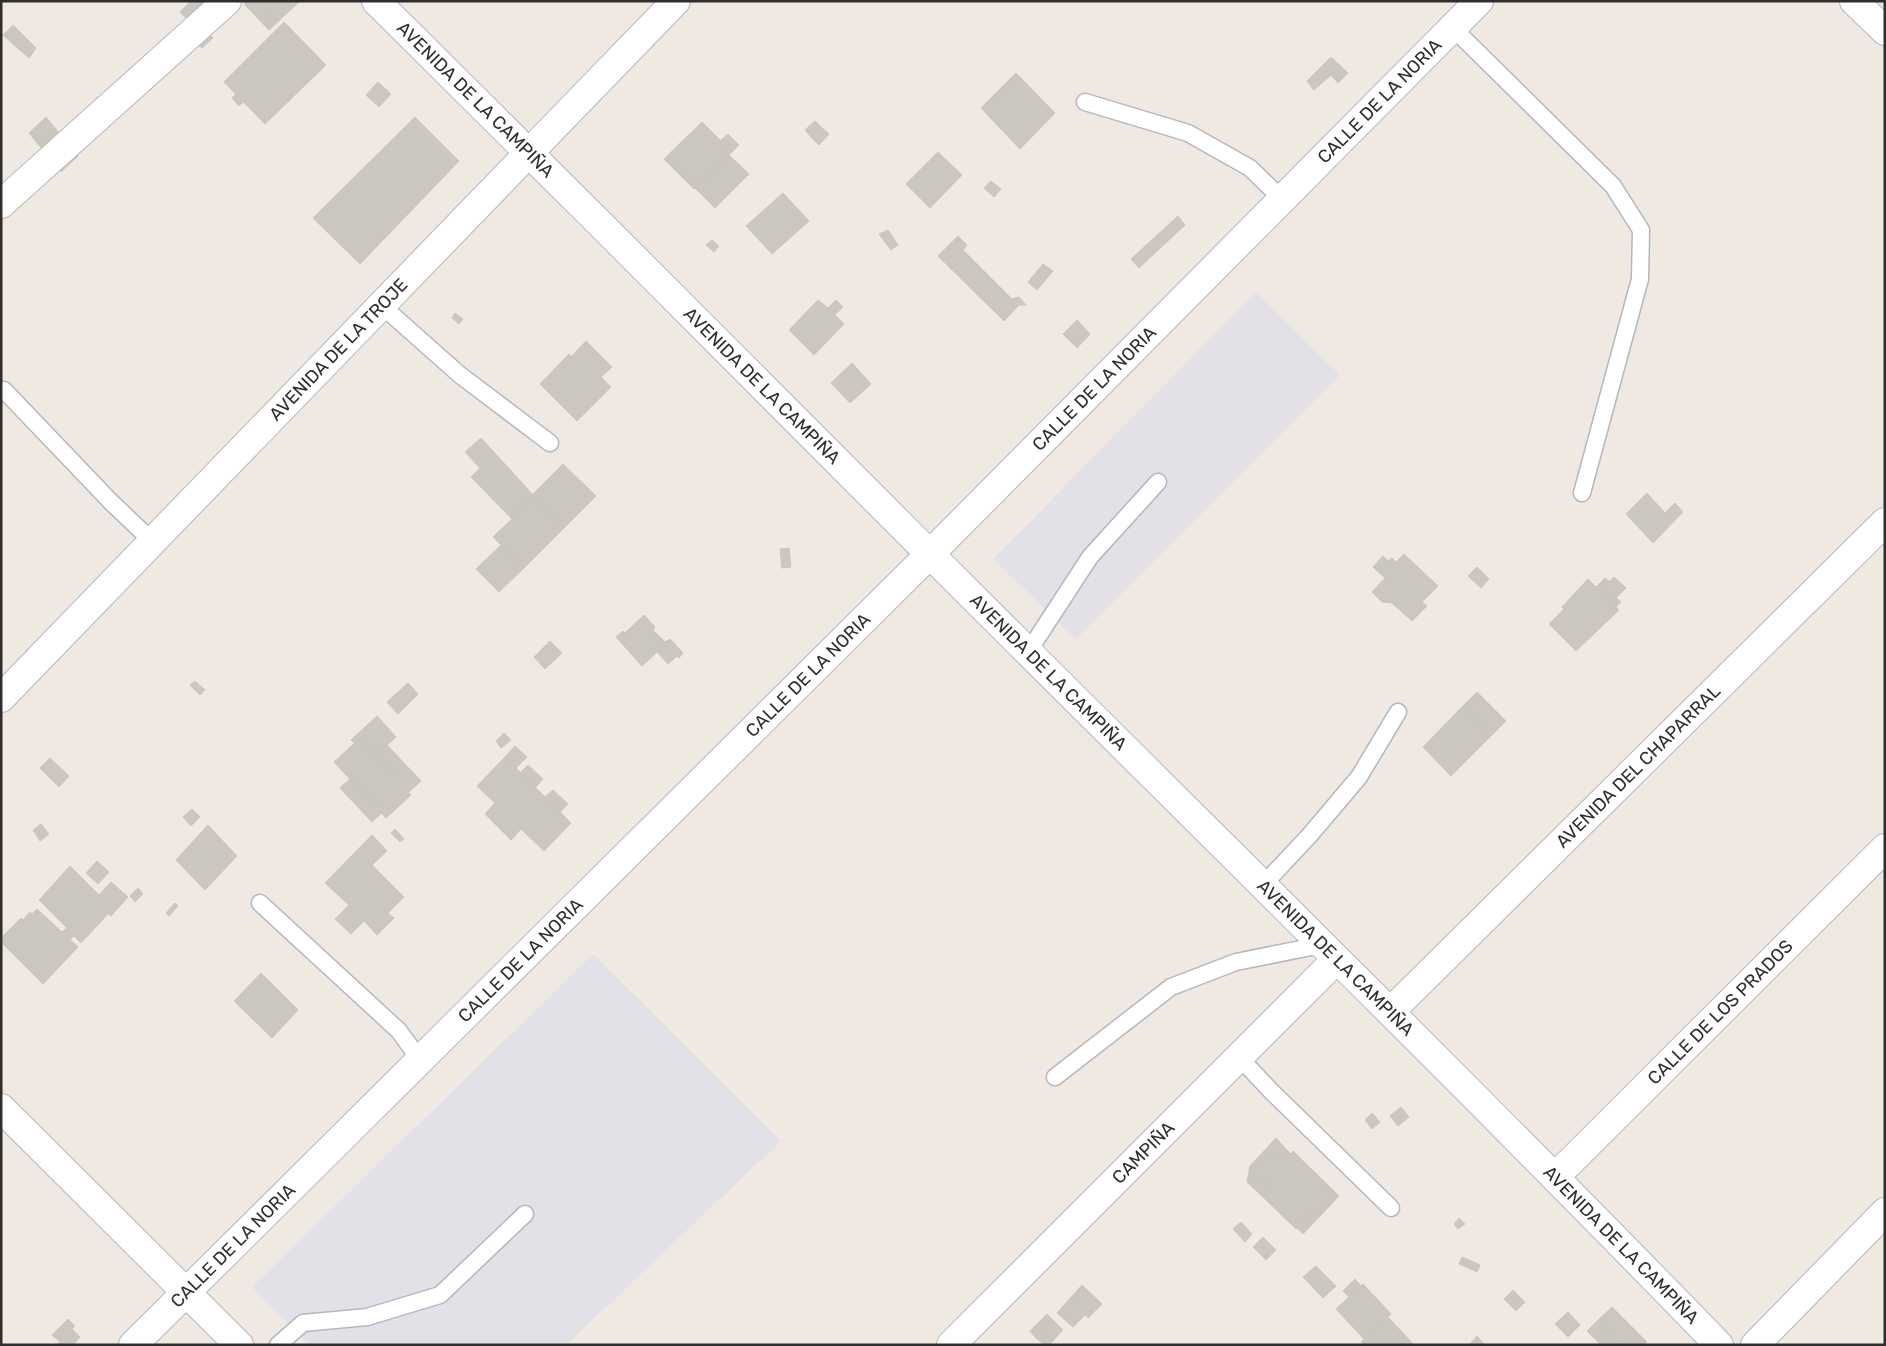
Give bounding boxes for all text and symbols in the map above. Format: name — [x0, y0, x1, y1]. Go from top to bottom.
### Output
street label: AVENIDA DE LA CAMPIÑA — [392, 17, 559, 182]
street label: CALLE DE LA NORIA — [1313, 34, 1446, 168]
street label: AVENIDA DE LA TROJE — [264, 274, 412, 425]
street label: AVENIDA DE LA CAMPIÑA — [679, 303, 845, 469]
street label: CALLE DE LA NORIA — [1028, 322, 1161, 456]
street label: AVENIDA DE LA CAMPIÑA — [965, 589, 1132, 755]
street label: CALLE DE LA NORIA — [741, 608, 875, 742]
street label: AVENIDA DEL CHAPARRAL — [1551, 680, 1725, 853]
street label: AVENIDA DE LA CAMPIÑA — [1252, 875, 1419, 1041]
street label: CALLE DE LA NORIA — [454, 894, 588, 1027]
street label: CALLE DE LOS PRADOS — [1643, 935, 1798, 1089]
street label: CAMPIÑA — [1108, 1117, 1179, 1188]
street label: AVENIDA DE LA CAMPIÑA — [1539, 1161, 1703, 1329]
street label: CALLE DE LA NORIA — [166, 1179, 300, 1312]

